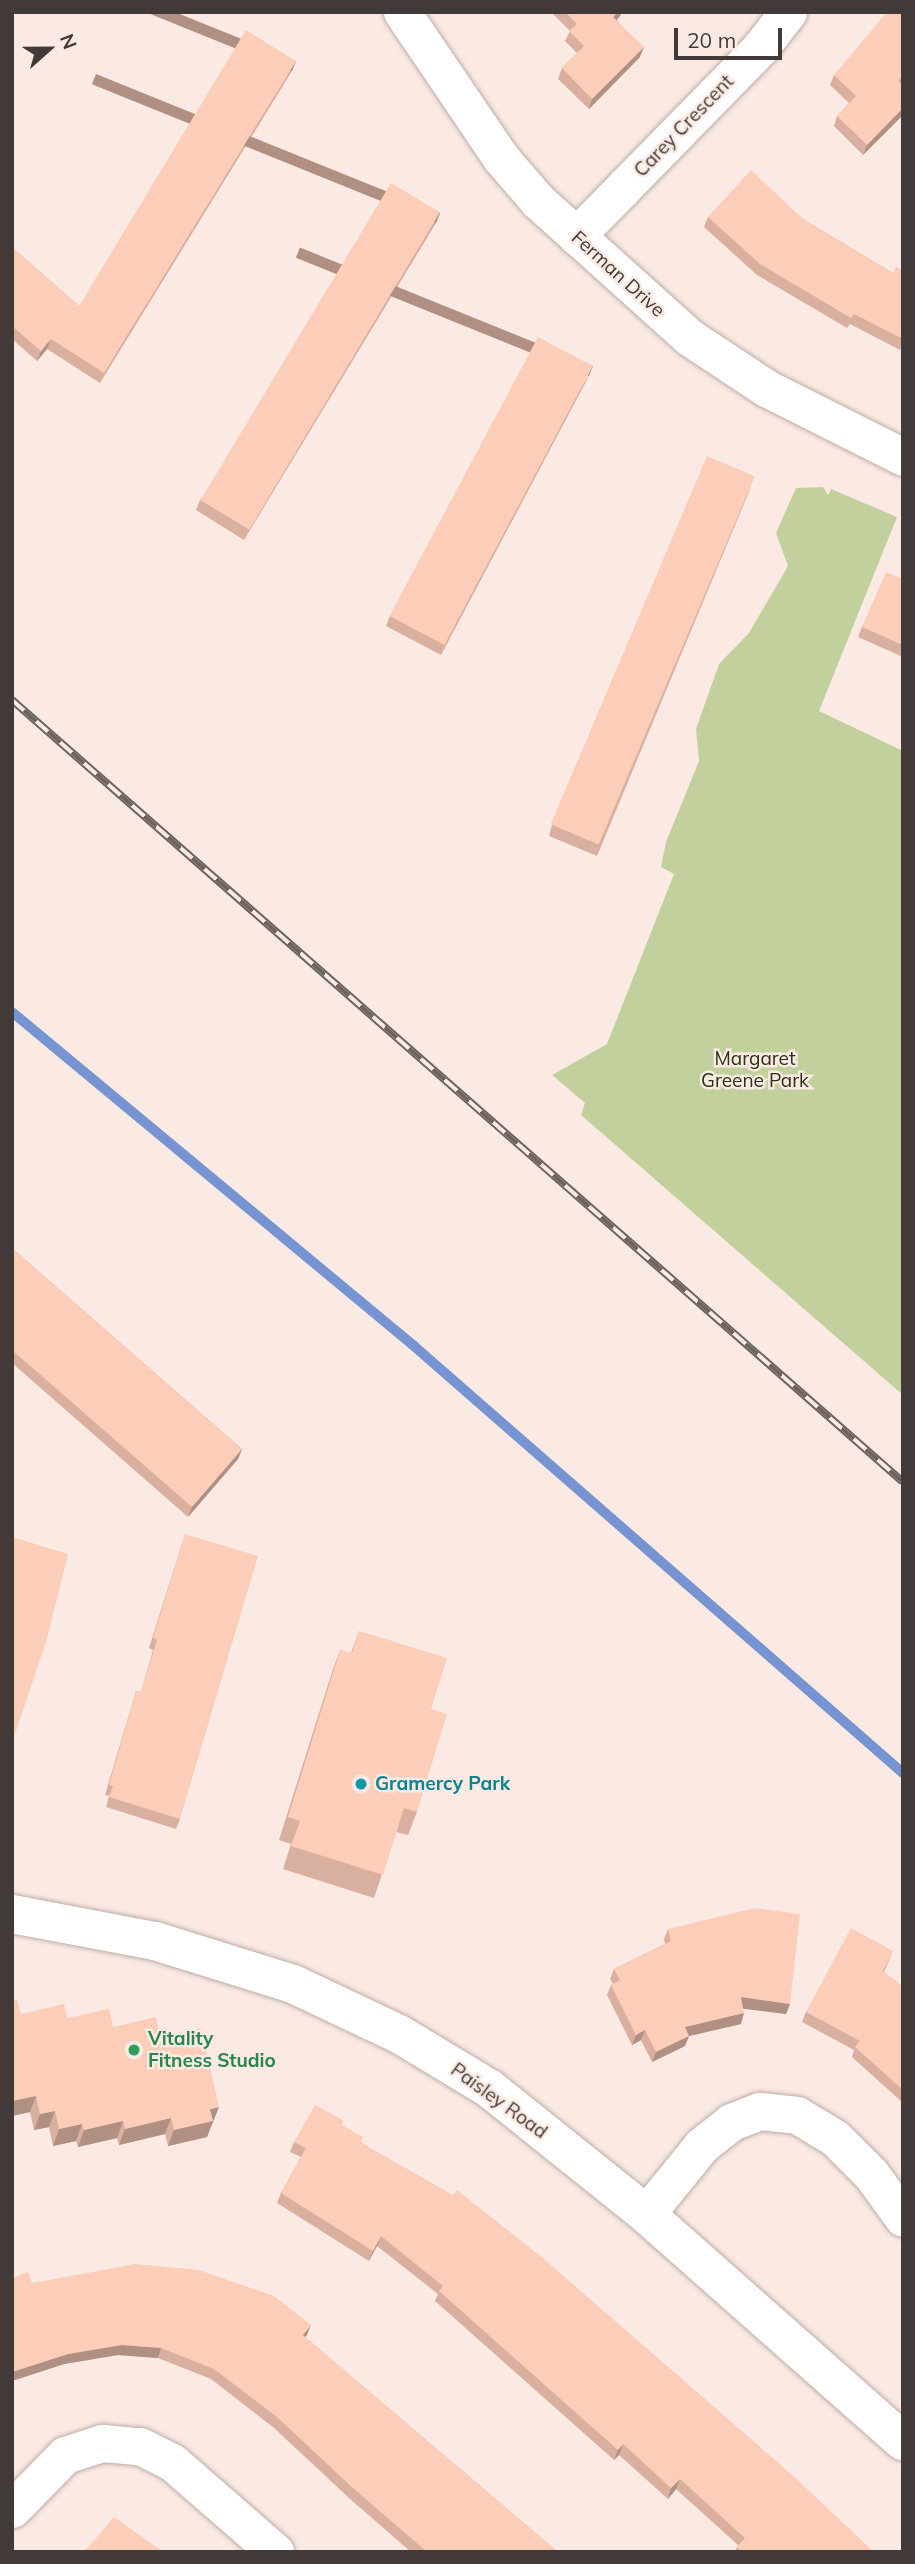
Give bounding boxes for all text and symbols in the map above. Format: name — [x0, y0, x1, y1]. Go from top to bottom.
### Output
north arrow — [14, 14, 84, 84]
scale bar — [677, 14, 786, 58]
text: 20 m — [687, 27, 736, 53]
text: N — [55, 30, 82, 52]
street label: Carey Crescent — [630, 70, 738, 182]
street label: Ferman Drive — [567, 226, 669, 322]
park label: Margaret Greene Park — [701, 1048, 809, 1092]
place label: Gramercy Park — [375, 1773, 510, 1795]
marker: Gramercy Park — [353, 1776, 369, 1792]
place label: Vitality Fitness Studio — [148, 2028, 276, 2072]
marker: Vitality Fitness Studio — [126, 2042, 142, 2058]
street label: Paisley Road — [446, 2058, 552, 2144]

